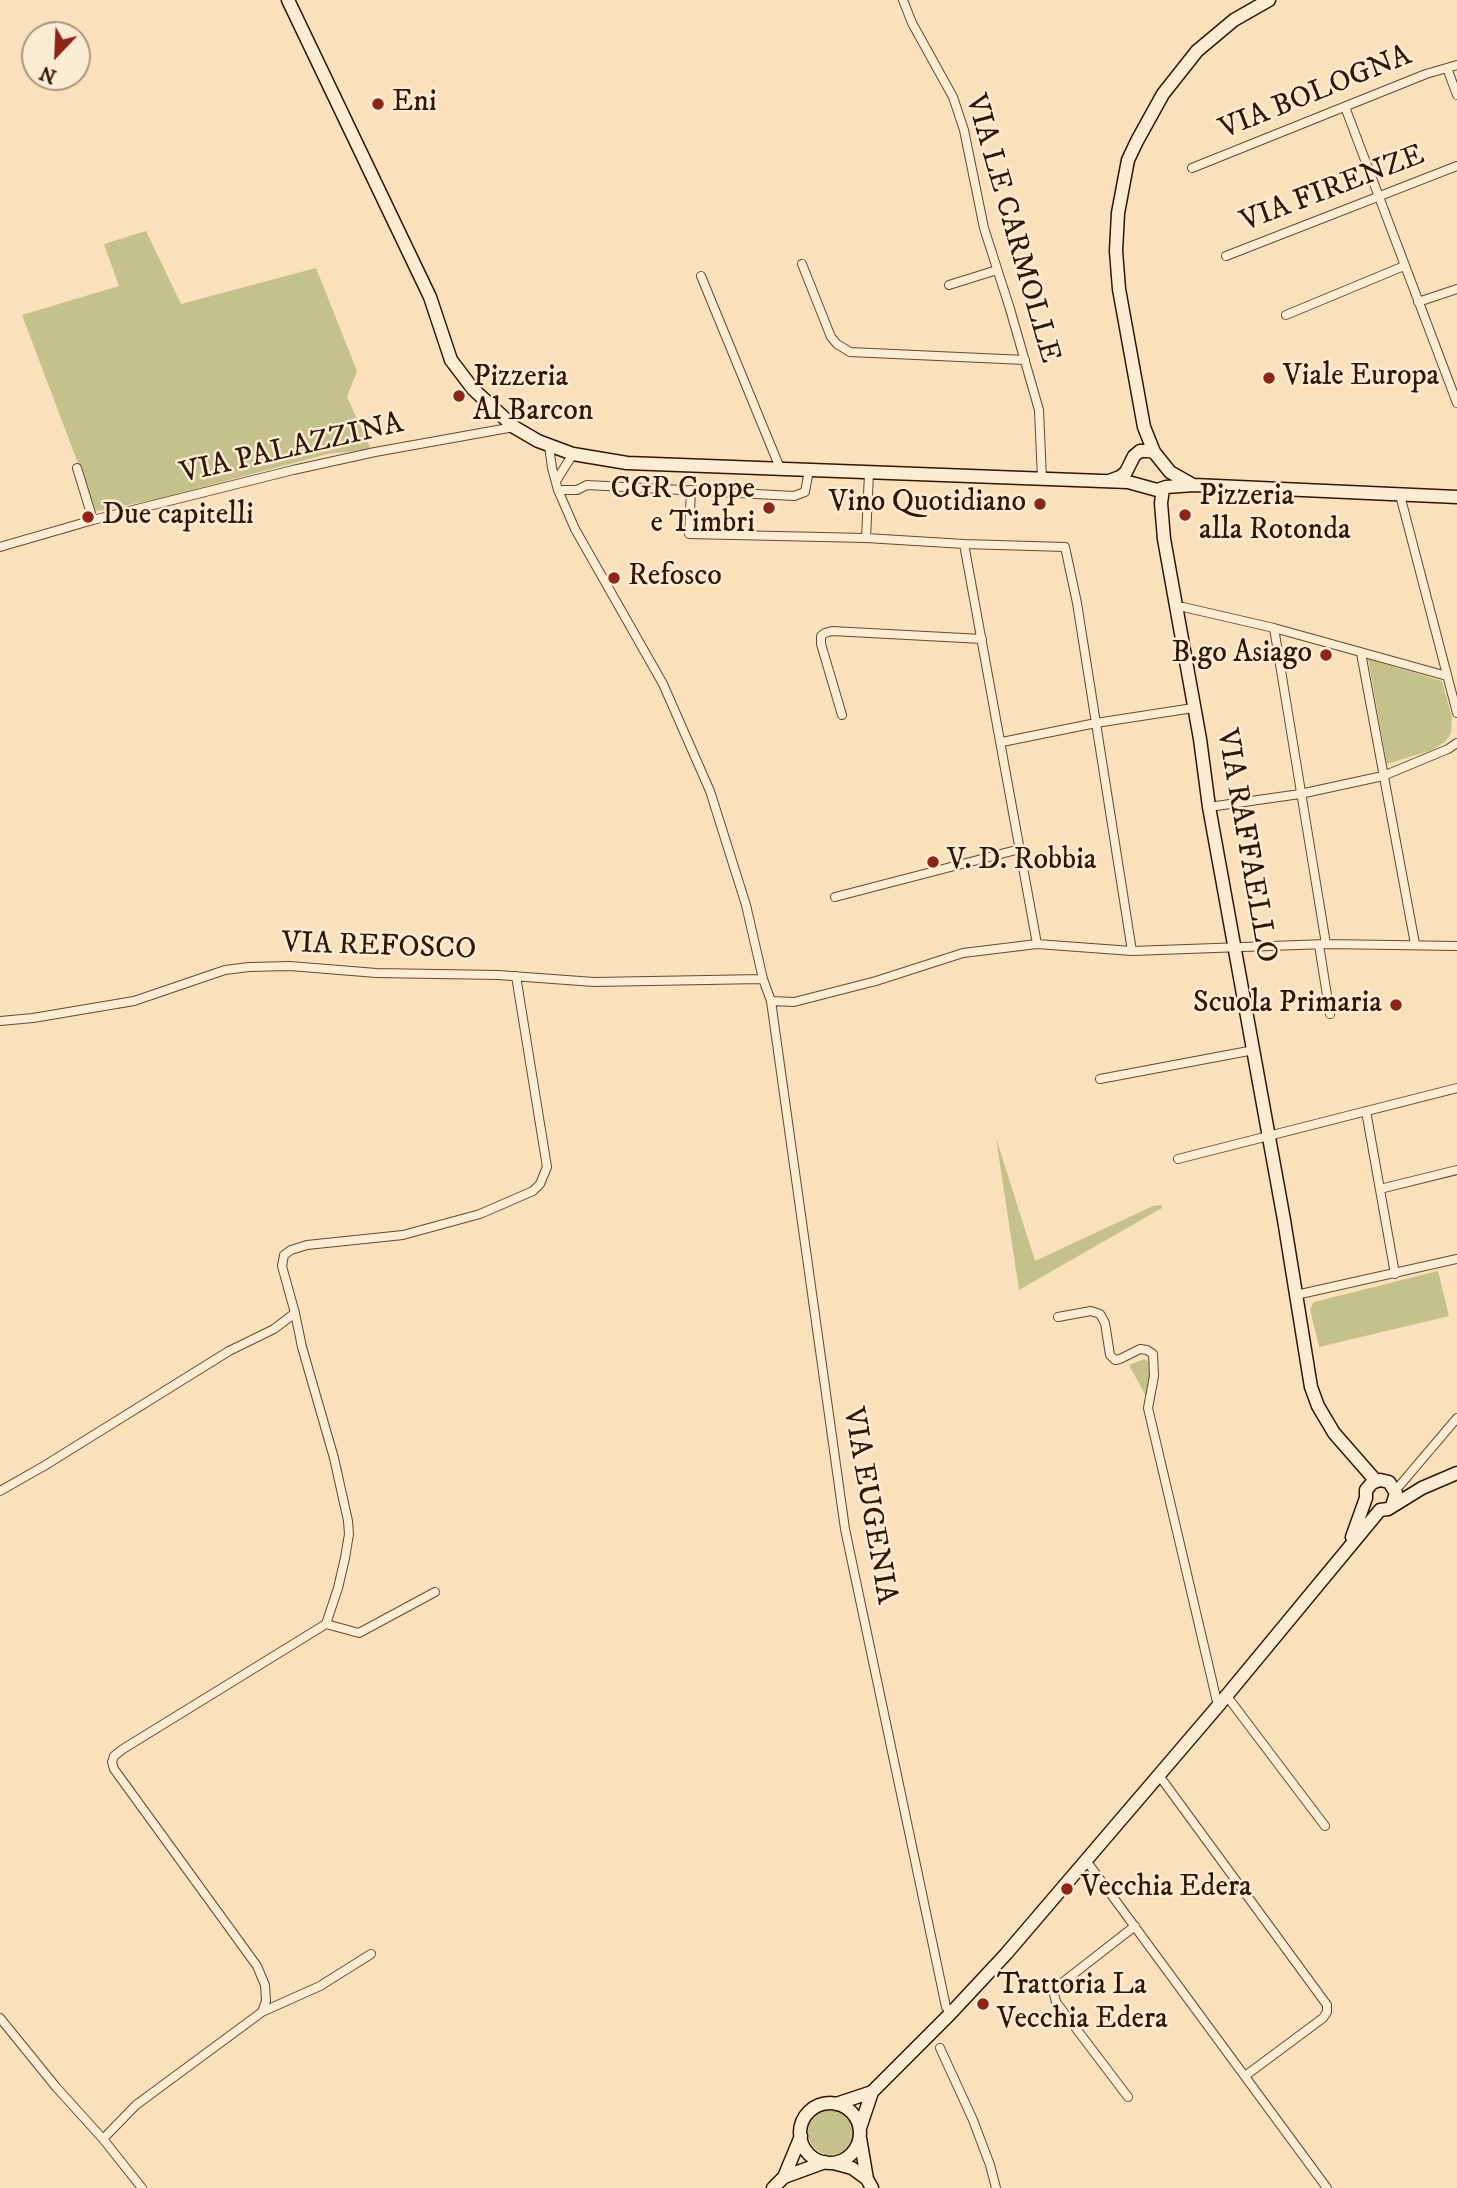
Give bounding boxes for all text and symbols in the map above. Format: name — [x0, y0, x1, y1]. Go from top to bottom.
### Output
north arrow — [21, 21, 91, 91]
street label: VIA BOLOGNA — [1215, 39, 1417, 149]
text: N — [37, 60, 60, 88]
place label: Eni — [392, 86, 437, 122]
street label: VIA LE CARMOLLE — [955, 91, 1067, 367]
marker: Eni — [370, 96, 386, 112]
street label: VIA FIRENZE — [1236, 138, 1430, 242]
place label: Viale Europa — [1283, 360, 1439, 396]
place label: Pizzeria Al Barcon — [473, 361, 594, 432]
marker: Viale Europa — [1261, 370, 1277, 386]
marker: Pizzeria Al Barcon — [451, 388, 467, 404]
street label: VIA PALAZZINA — [177, 407, 407, 493]
place label: CGR Coppe e Timbri — [611, 473, 755, 544]
place label: Pizzeria alla Rotonda — [1199, 480, 1351, 550]
place label: Vino Quotidiano — [829, 486, 1026, 522]
marker: Vino Quotidiano — [1032, 496, 1048, 512]
place label: Due capitelli — [102, 499, 254, 535]
marker: CGR Coppe e Timbri — [761, 500, 777, 516]
marker: Pizzeria alla Rotonda — [1177, 507, 1193, 523]
marker: Due capitelli — [80, 509, 96, 525]
place label: Refosco — [628, 560, 722, 596]
marker: Refosco — [606, 570, 622, 586]
place label: B.go Asiago — [1171, 637, 1312, 673]
marker: B.go Asiago — [1318, 647, 1334, 663]
street label: VIA RAFFAELLO — [1207, 726, 1283, 966]
place label: V. D. Robbia — [947, 844, 1097, 880]
marker: V. D. Robbia — [925, 854, 941, 870]
street label: VIA REFOSCO — [281, 927, 477, 969]
place label: Scuola Primaria — [1193, 987, 1382, 1023]
marker: Scuola Primaria — [1388, 997, 1404, 1013]
street label: VIA EUGENIA — [833, 1405, 903, 1607]
place label: Vecchia Edera — [1081, 1871, 1252, 1907]
marker: Vecchia Edera — [1059, 1881, 1075, 1897]
place label: Trattoria La Vecchia Edera — [997, 1969, 1168, 2039]
marker: Trattoria La Vecchia Edera — [975, 1996, 991, 2012]

